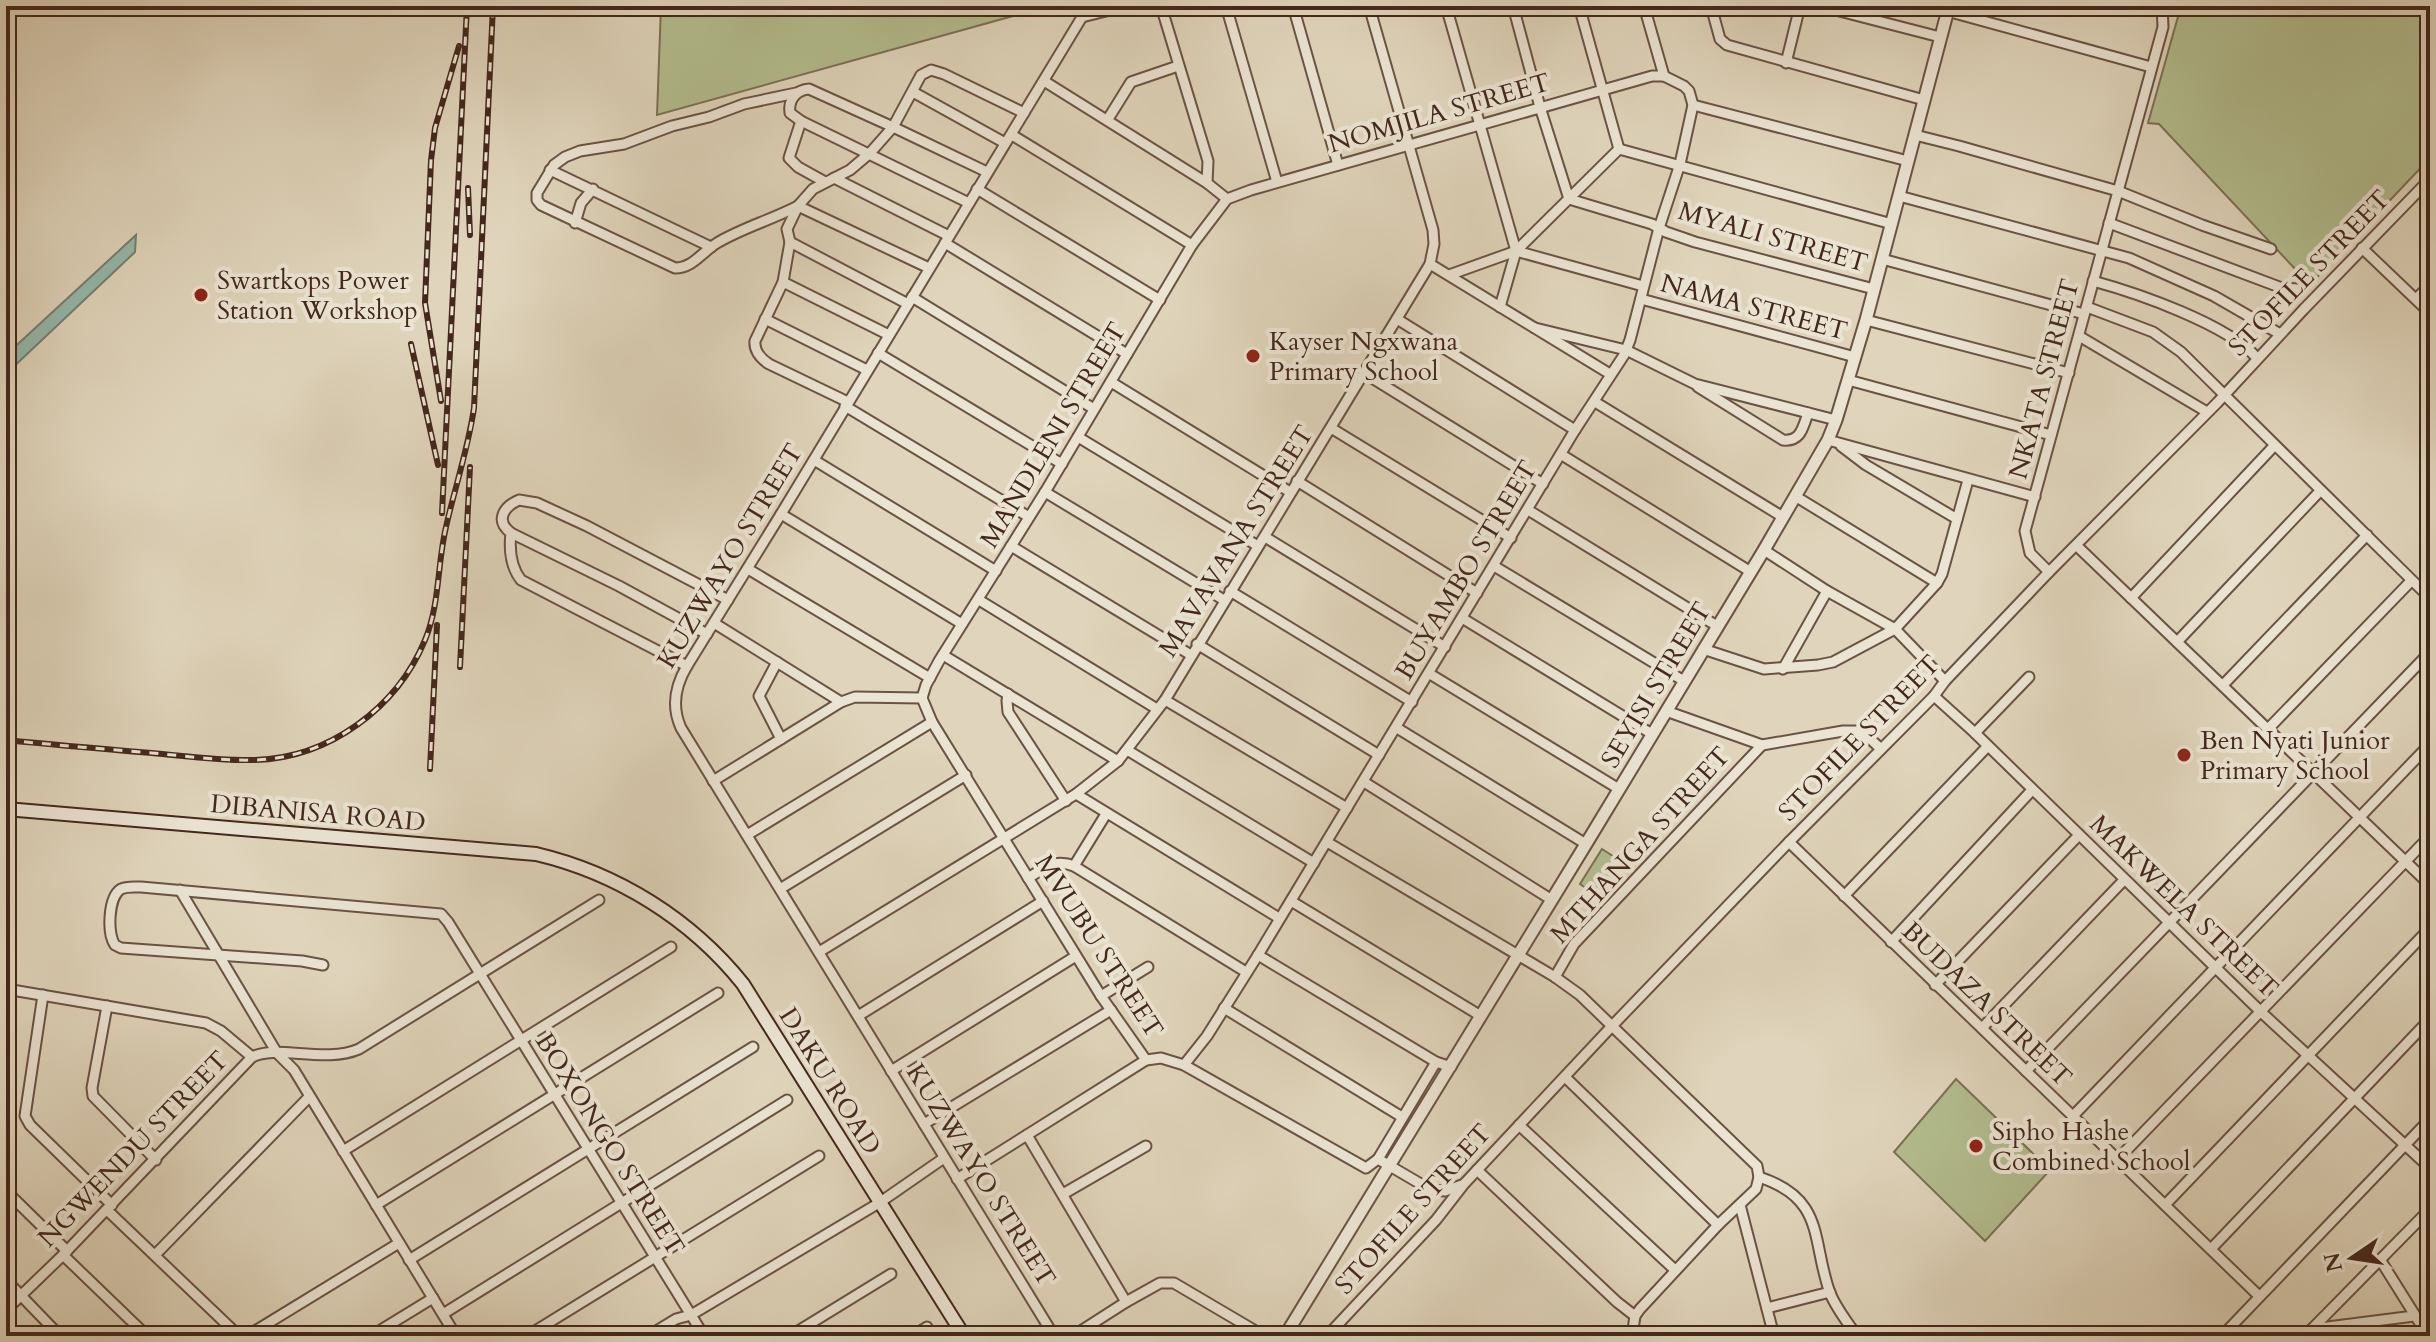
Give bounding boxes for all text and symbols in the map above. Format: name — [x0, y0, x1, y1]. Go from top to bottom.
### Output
street label: NOMJILA STREET — [1324, 65, 1554, 161]
street label: STOFILE STREET — [2221, 182, 2397, 364]
street label: MYALI STREET — [1674, 193, 1872, 281]
place label: Swartkops Power Station Workshop — [217, 263, 418, 328]
street label: NAMA STREET — [1657, 265, 1851, 349]
street label: NKATA STREET — [2000, 275, 2088, 483]
marker: Swartkops Power Station Workshop — [192, 286, 210, 304]
street label: MANDLENI STREET — [972, 316, 1134, 554]
place label: Kayser Ngxwana Primary School — [1269, 324, 1458, 389]
marker: Kayser Ngxwana Primary School — [1244, 347, 1262, 365]
street label: MAVAVANA STREET — [1150, 418, 1322, 664]
street label: KUZWAYO STREET — [649, 437, 811, 675]
street label: BUYAMBO STREET — [1387, 454, 1545, 686]
street label: SEYISI STREET — [1593, 596, 1719, 774]
street label: STOFILE STREET — [1771, 647, 1947, 829]
place label: Ben Nyati Junior Primary School — [2200, 723, 2390, 788]
street label: MTHANGA STREET — [1542, 739, 1738, 951]
marker: Ben Nyati Junior Primary School — [2175, 746, 2193, 764]
street label: DIBANISA ROAD — [209, 786, 427, 840]
street label: MAKWELA STREET — [2082, 807, 2286, 1005]
street label: MVUBU STREET — [1027, 848, 1171, 1044]
street label: BUDAZA STREET — [1894, 914, 2080, 1094]
street label: DAKU ROAD — [771, 1001, 889, 1161]
street label: BOXONGO STREET — [527, 1026, 693, 1262]
street label: NGWENDU STREET — [30, 1043, 236, 1255]
street label: KUZWAYO STREET — [898, 1057, 1064, 1293]
place label: Sipho Hashe Combined School — [1992, 1114, 2191, 1179]
street label: STOFILE STREET — [1327, 1116, 1499, 1302]
marker: Sipho Hashe Combined School — [1967, 1137, 1985, 1155]
north arrow — [2312, 1218, 2392, 1298]
text: N — [2317, 1250, 2350, 1275]

